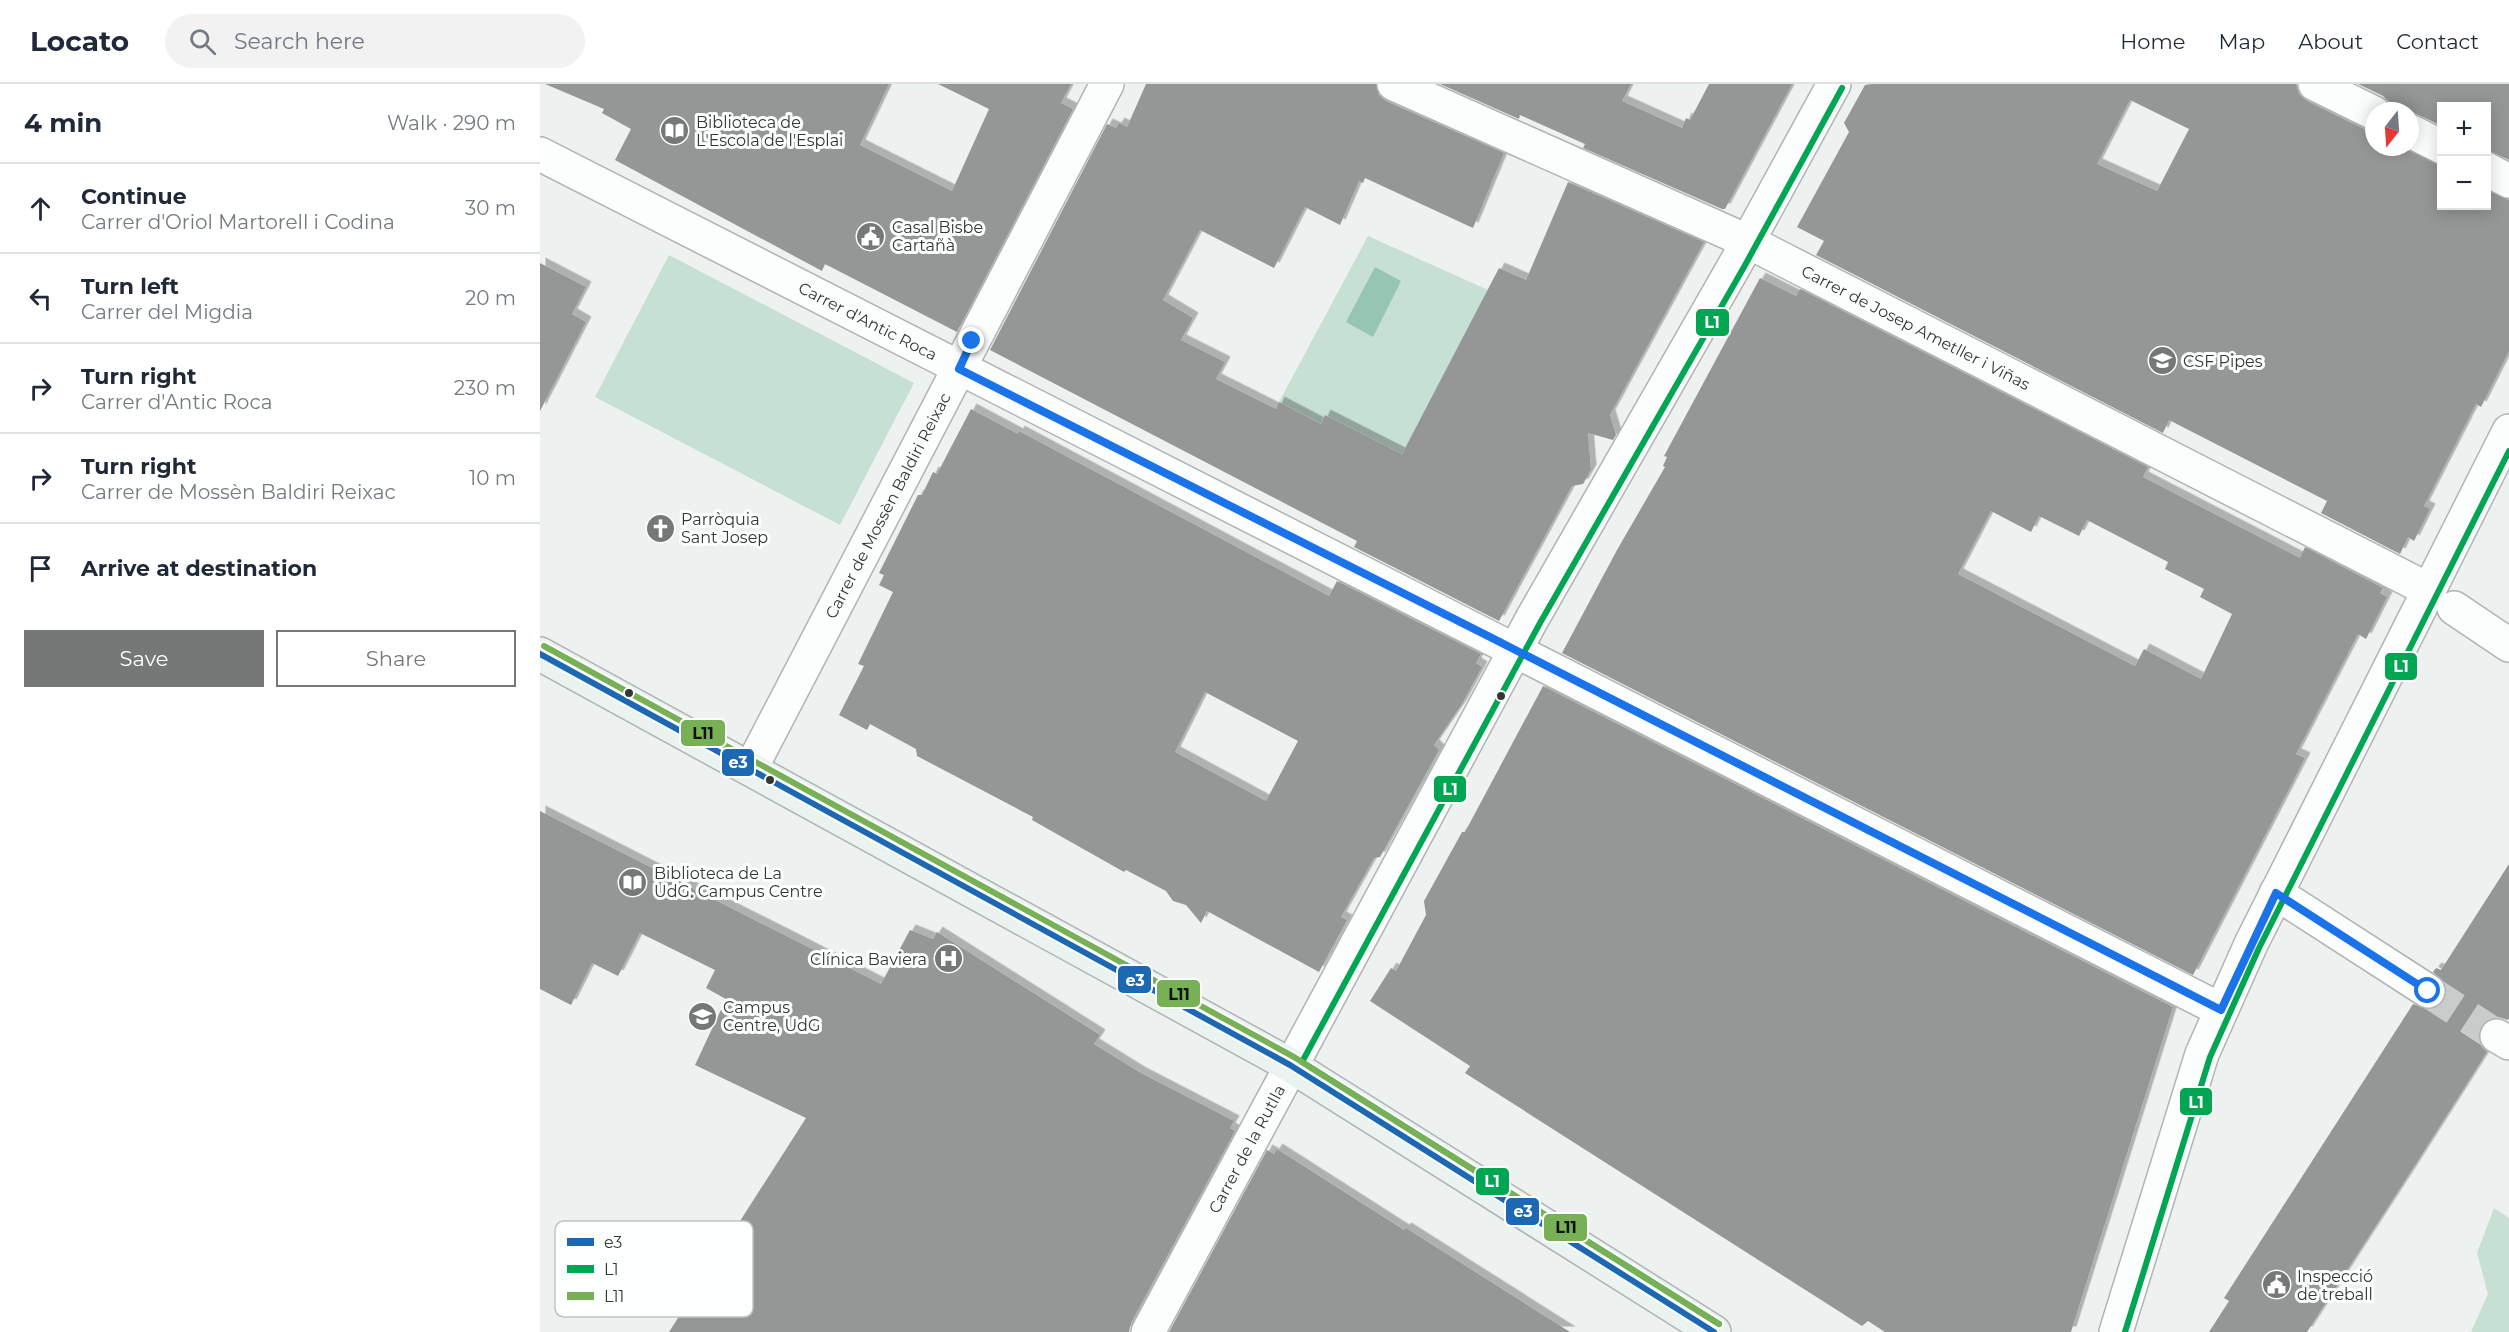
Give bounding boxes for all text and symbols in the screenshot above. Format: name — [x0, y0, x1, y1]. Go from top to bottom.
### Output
search box — [165, 14, 585, 68]
text: Locato — [30, 24, 129, 58]
icon: search — [186, 25, 219, 58]
text: Search here — [234, 28, 365, 55]
text: Home — [2120, 29, 2185, 54]
text: Map — [2218, 29, 2265, 54]
text: About — [2298, 29, 2363, 54]
text: Contact — [2396, 29, 2479, 54]
north arrow — [2365, 102, 2419, 156]
map controls — [2437, 102, 2491, 210]
button: + — [2437, 102, 2491, 156]
text: 4 min — [24, 107, 102, 139]
text: Walk · 290 m — [387, 111, 516, 135]
place label: Biblioteca de L'Escola de l'Esplai — [696, 113, 843, 150]
library icon: Biblioteca de L'Escola de l'Esplai — [659, 115, 691, 147]
button: − — [2437, 156, 2491, 210]
text: Continue — [81, 183, 187, 210]
icon: ahead — [24, 192, 57, 225]
text: 30 m — [465, 196, 516, 220]
text: Carrer d'Oriol Martorell i Codina — [81, 210, 395, 234]
place label: Casal Bisbe Cartañà — [892, 218, 983, 255]
public building icon: Casal Bisbe Cartañà — [855, 220, 887, 252]
street label: Carrer de Josep Ametller i Viñas — [1798, 261, 2033, 394]
text: Turn left — [81, 273, 179, 300]
street label: Carrer d'Antic Roca — [795, 278, 940, 365]
icon: left — [24, 282, 57, 315]
text: 20 m — [465, 286, 516, 310]
text: Carrer del Migdia — [81, 300, 253, 324]
line badge: L1 — [1695, 308, 1730, 337]
text: L1 — [1704, 313, 1720, 332]
route end — [958, 327, 984, 353]
school or university icon: CSF Pipes — [2146, 345, 2178, 377]
place label: CSF Pipes — [2183, 352, 2263, 371]
text: Turn right — [81, 363, 196, 390]
icon: right — [24, 372, 57, 405]
text: 230 m — [454, 376, 516, 400]
street label: Carrer de Mossèn Baldiri Reixac — [821, 389, 955, 622]
text: Carrer d'Antic Roca — [81, 390, 272, 414]
text: Turn right — [81, 453, 196, 480]
icon: right — [24, 462, 57, 495]
text: 10 m — [469, 466, 516, 490]
text: Carrer de Mossèn Baldiri Reixac — [81, 480, 396, 504]
place label: Parròquia Sant Josep — [681, 510, 768, 547]
church icon: Parròquia Sant Josep — [644, 512, 676, 544]
icon: arrive — [24, 552, 57, 585]
text: Arrive at destination — [81, 555, 317, 582]
button: Save — [24, 630, 264, 687]
button: Share — [276, 630, 516, 687]
line badge: L1 — [2384, 652, 2418, 681]
text: L1 — [2393, 657, 2409, 676]
unlabelled marker — [623, 687, 635, 699]
unlabelled marker — [1495, 690, 1507, 702]
line badge: L11 — [680, 719, 726, 747]
text: L11 — [692, 724, 714, 743]
line badge: e3 — [721, 748, 755, 777]
text: e3 — [728, 753, 748, 772]
unlabelled marker — [764, 774, 776, 786]
line badge: L1 — [1433, 775, 1467, 803]
text: L1 — [1442, 780, 1458, 799]
place label: Biblioteca de La UdG. Campus Centre — [654, 864, 823, 901]
library icon: Biblioteca de La UdG. Campus Centre — [617, 866, 649, 898]
hospital icon: Clínica Baviera — [932, 943, 964, 975]
place label: Clínica Baviera — [810, 950, 927, 969]
line badge: e3 — [1117, 965, 1152, 994]
text: e3 — [1125, 971, 1145, 990]
route start — [2414, 977, 2440, 1003]
line badge: L11 — [1156, 979, 1201, 1008]
text: L11 — [1168, 985, 1190, 1004]
place label: Campus Centre, UdG — [723, 998, 820, 1035]
school or university icon: Campus Centre, UdG — [686, 1000, 718, 1032]
street label: Carrer de la Rutlla — [1205, 1082, 1289, 1217]
line badge: L1 — [2179, 1087, 2213, 1116]
text: L1 — [2188, 1093, 2204, 1112]
line badge: L1 — [1475, 1167, 1510, 1196]
text: L1 — [1484, 1172, 1500, 1191]
line badge: e3 — [1505, 1197, 1540, 1226]
text: e3 — [1513, 1202, 1533, 1221]
line badge: L11 — [1543, 1213, 1588, 1242]
text: L11 — [1555, 1218, 1577, 1237]
legend — [555, 1221, 753, 1317]
text: e3 — [604, 1233, 622, 1252]
text: L1 — [604, 1260, 619, 1279]
place label: Inspecció de treball — [2297, 1267, 2373, 1304]
public building icon: Inspecció de treball — [2260, 1269, 2292, 1301]
text: L11 — [604, 1287, 624, 1306]

